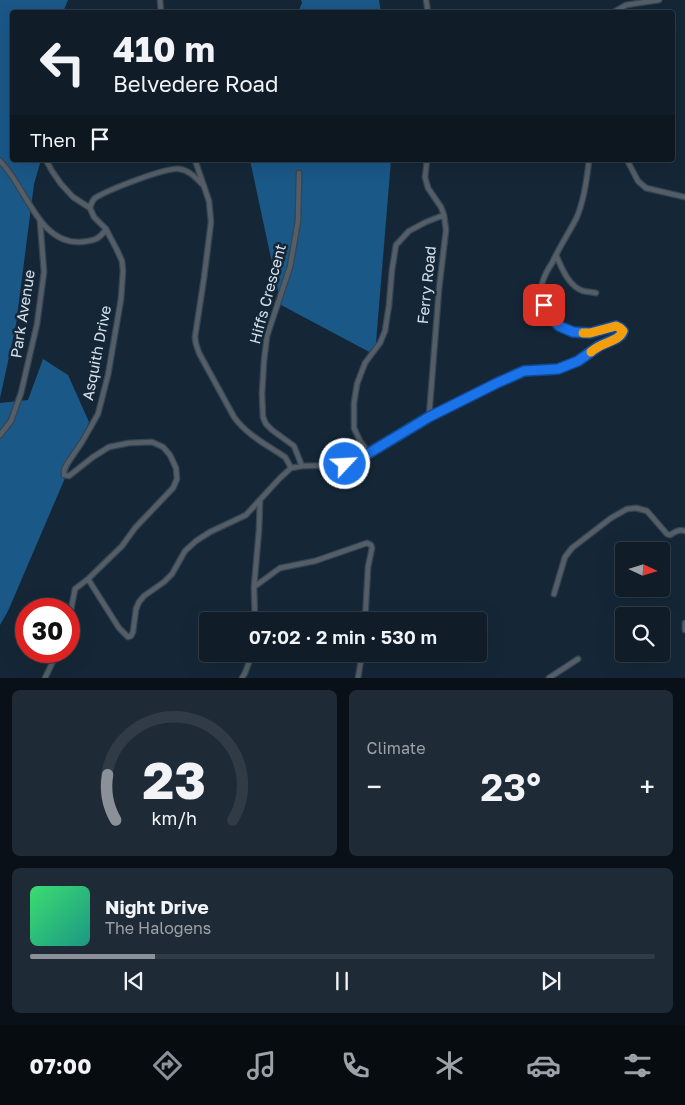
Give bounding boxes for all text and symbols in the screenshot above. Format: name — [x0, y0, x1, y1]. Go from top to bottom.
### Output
text: 410 m — [113, 28, 215, 70]
icon: left — [30, 30, 95, 95]
text: Belvedere Road — [113, 70, 279, 97]
icon: arrive — [86, 125, 114, 153]
text: Then — [30, 128, 76, 151]
street label: Hiffs Crescent — [245, 242, 289, 346]
street label: Ferry Road — [413, 245, 439, 325]
street label: Park Avenue — [6, 268, 38, 359]
pin — [523, 284, 565, 326]
icon: arrive — [530, 291, 558, 319]
street label: Asquith Drive — [78, 303, 114, 402]
position arrow — [318, 437, 370, 489]
north arrow — [615, 542, 670, 598]
map controls — [615, 542, 670, 662]
speed limit sign: 30 — [15, 598, 80, 663]
button: search — [615, 607, 670, 662]
text: 07:02 · 2 min · 530 m — [249, 625, 437, 648]
text: Climate — [367, 738, 426, 758]
text: 23 — [143, 748, 206, 810]
text: 23° — [480, 764, 541, 809]
text: − — [367, 770, 382, 803]
text: + — [640, 770, 655, 803]
text: km/h — [152, 807, 197, 829]
text: Night Drive — [105, 895, 209, 918]
text: The Halogens — [105, 918, 211, 938]
icon: previous — [120, 967, 148, 995]
icon: pause — [328, 967, 356, 995]
icon: next — [537, 967, 565, 995]
icon: directions — [150, 1048, 185, 1083]
icon: music — [244, 1048, 279, 1083]
icon: phone — [338, 1048, 373, 1083]
icon: climate — [432, 1048, 467, 1083]
icon: car — [526, 1048, 561, 1083]
icon: filters — [620, 1048, 655, 1083]
text: 07:00 — [30, 1052, 91, 1079]

